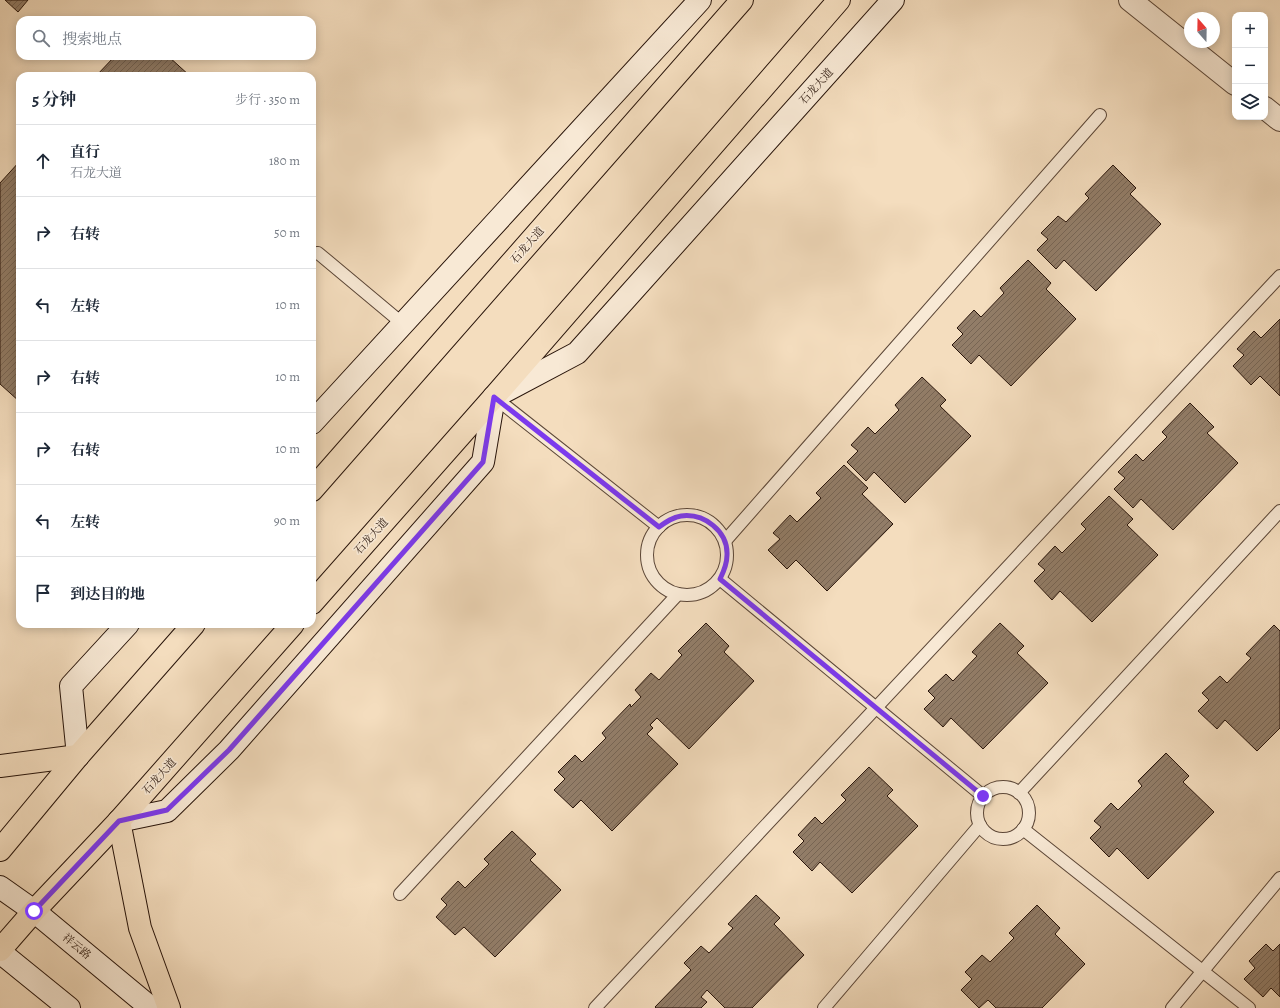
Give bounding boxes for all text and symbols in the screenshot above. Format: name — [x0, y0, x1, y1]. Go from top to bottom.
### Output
north arrow — [1184, 12, 1220, 48]
map controls — [1232, 12, 1268, 120]
button: + — [1232, 12, 1268, 48]
search box — [16, 16, 316, 60]
icon: search — [30, 27, 52, 49]
text: 搜索地点 — [62, 29, 122, 49]
button: − — [1232, 48, 1268, 84]
street label: 石龙大道 — [796, 65, 837, 108]
button: layers — [1232, 84, 1268, 120]
text: 5 分钟 — [32, 88, 76, 111]
text: 步行 · 350 m — [235, 91, 300, 108]
text: 直行 — [70, 142, 100, 162]
icon: ahead — [32, 150, 54, 172]
text: 180 m — [269, 152, 300, 169]
text: 石龙大道 — [70, 164, 122, 181]
icon: right — [32, 222, 54, 244]
text: 右转 — [70, 224, 100, 244]
text: 50 m — [274, 224, 300, 241]
street label: 石龙大道 — [507, 224, 547, 267]
icon: left — [32, 294, 54, 316]
text: 左转 — [70, 296, 100, 316]
text: 10 m — [275, 296, 300, 313]
icon: right — [32, 366, 54, 388]
text: 右转 — [70, 368, 100, 388]
text: 10 m — [275, 368, 300, 385]
icon: right — [32, 438, 54, 460]
text: 右转 — [70, 440, 100, 460]
text: 10 m — [275, 440, 300, 457]
icon: left — [32, 510, 54, 532]
text: 左转 — [70, 512, 100, 532]
text: 90 m — [274, 512, 300, 529]
street label: 石龙大道 — [351, 515, 392, 558]
icon: arrive — [32, 582, 54, 604]
text: 到达目的地 — [70, 584, 145, 604]
street label: 石龙大道 — [139, 755, 180, 798]
route end — [974, 787, 992, 805]
route start — [25, 902, 43, 920]
street label: 祥云路 — [59, 930, 94, 963]

